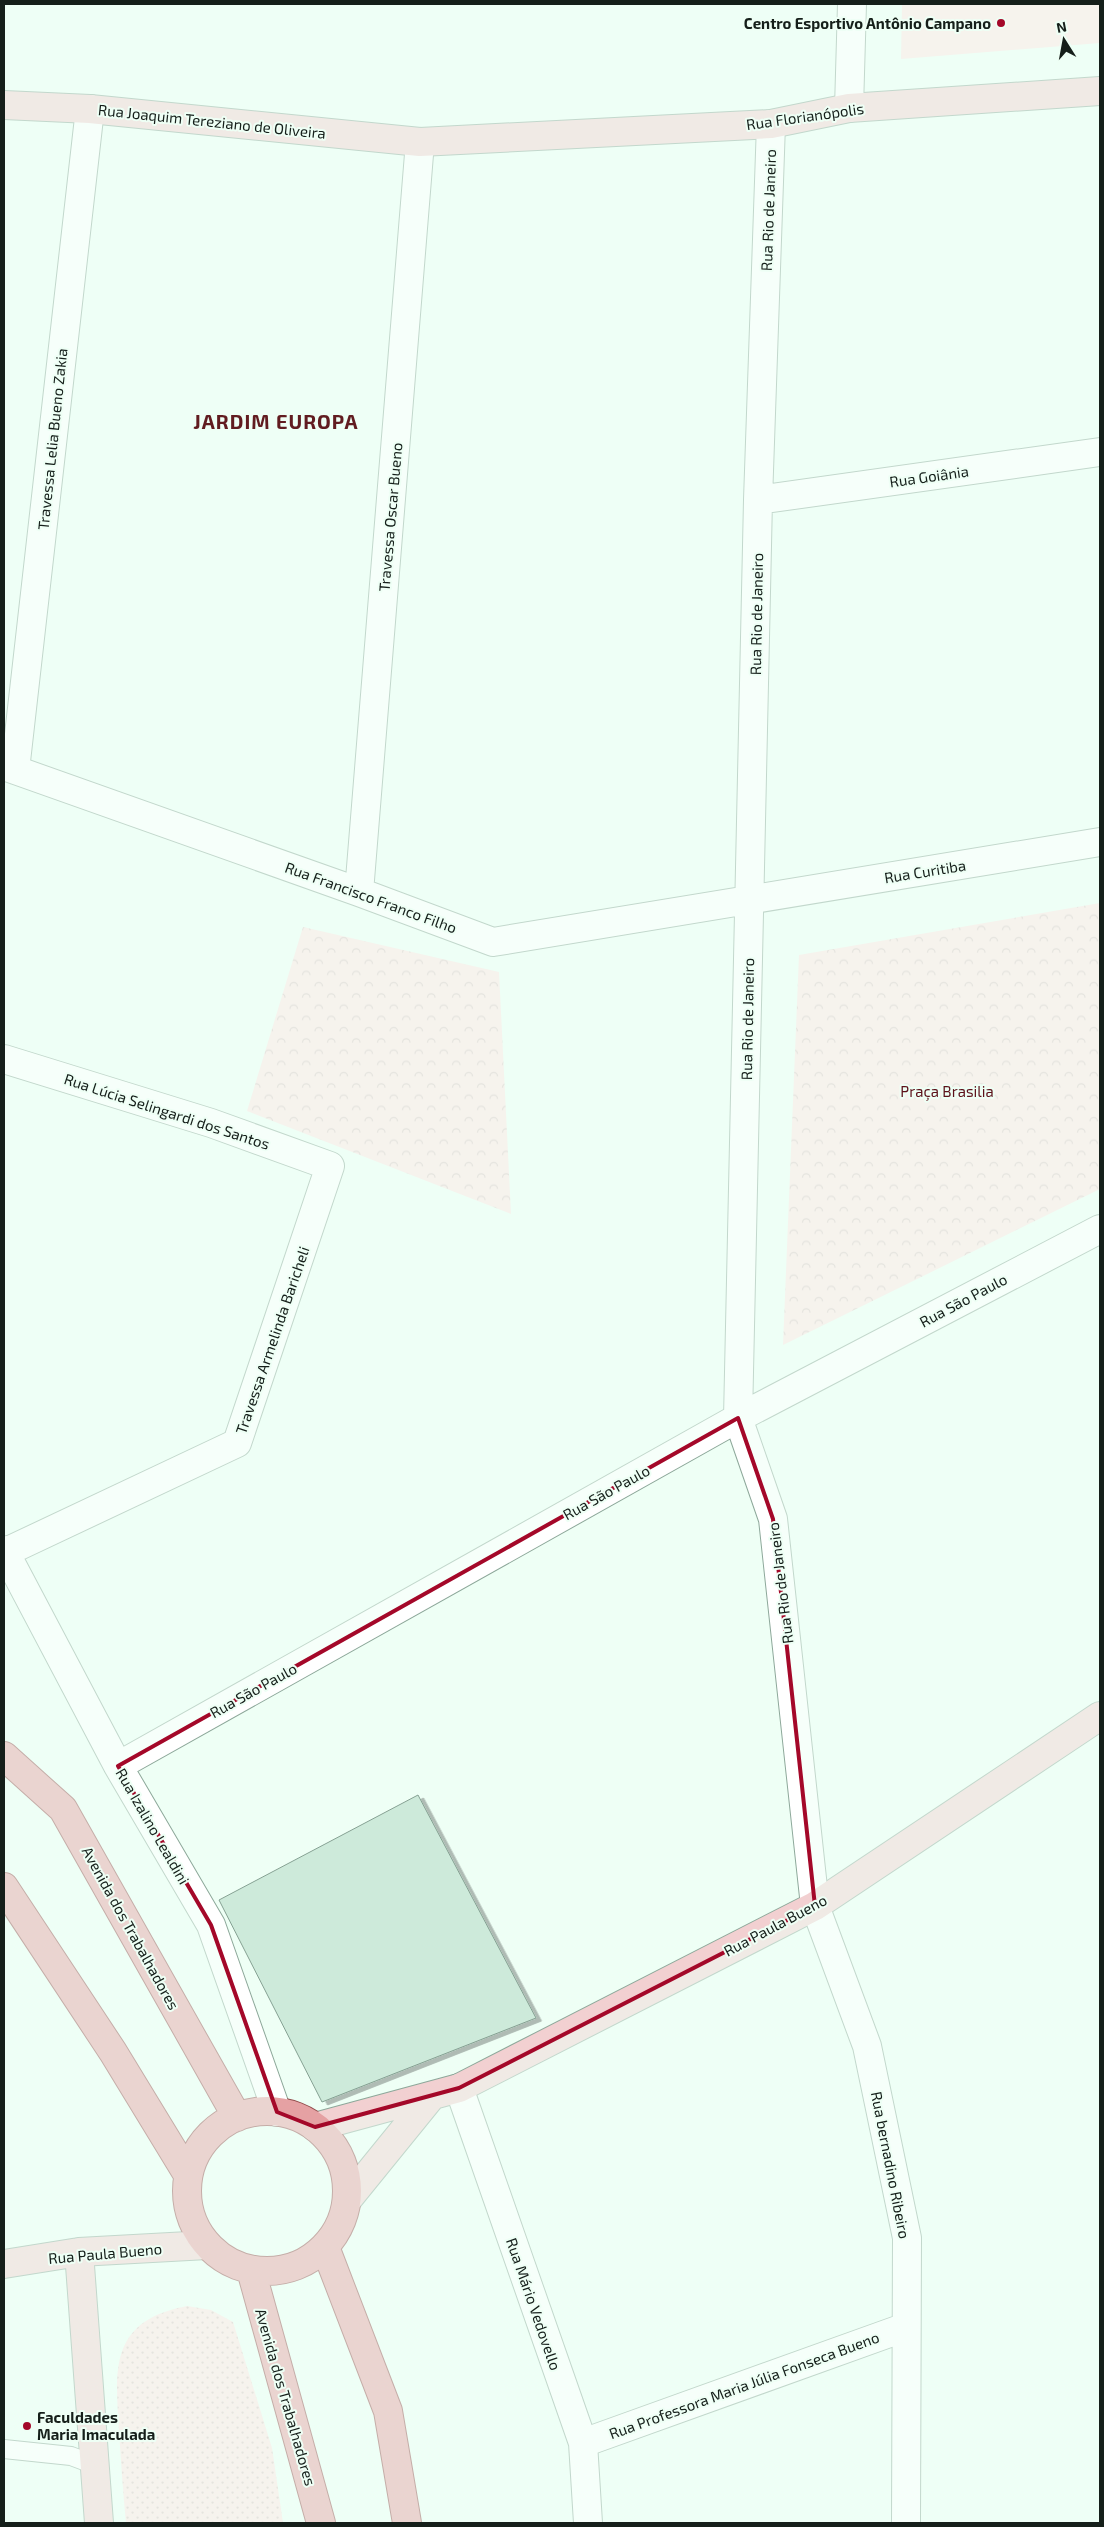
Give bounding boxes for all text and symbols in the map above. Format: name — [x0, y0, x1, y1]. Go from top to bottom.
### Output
place label: Centro Esportivo Antônio Campano — [744, 14, 991, 32]
north arrow — [1039, 15, 1089, 65]
marker: Centro Esportivo Antônio Campano — [995, 17, 1007, 29]
text: N — [1055, 17, 1068, 36]
street label: Rua Florianópolis — [745, 99, 865, 133]
street label: Rua Joaquim Tereziano de Oliveira — [97, 100, 327, 142]
street label: Rua Rio de Janeiro — [757, 149, 779, 271]
street label: Travessa Lelia Bueno Zakia — [34, 347, 70, 531]
district label: JARDIM EUROPA — [193, 409, 359, 433]
street label: Travessa Oscar Bueno — [375, 442, 405, 592]
street label: Rua Goiânia — [888, 462, 970, 490]
street label: Rua Rio de Janeiro — [746, 553, 766, 675]
street label: Rua Curitiba — [883, 856, 967, 886]
street label: Rua Francisco Franco Filho — [283, 858, 459, 936]
street label: Rua Rio de Janeiro — [737, 958, 757, 1080]
street label: Rua Lúcia Selingardi dos Santos — [62, 1069, 272, 1153]
park label: Praça Brasilia — [900, 1082, 994, 1101]
street label: Travessa Armelinda Baricheli — [231, 1244, 313, 1436]
street label: Rua São Paulo — [916, 1269, 1010, 1331]
street label: Rua São Paulo — [559, 1461, 653, 1523]
street label: Rua Rio de Janeiro — [764, 1521, 796, 1645]
street label: Rua São Paulo — [206, 1659, 300, 1721]
street label: Rua Izalino Lealdini — [112, 1765, 194, 1887]
street label: Avenida dos Trabalhadores — [79, 1843, 183, 2013]
street label: Rua Paula Bueno — [720, 1890, 830, 1960]
street label: Rua bernadino Ribeiro — [868, 2090, 914, 2240]
street label: Rua Mário Vedovello — [503, 2235, 565, 2373]
street label: Rua Paula Bueno — [47, 2239, 163, 2267]
street label: Avenida dos Trabalhadores — [252, 2306, 320, 2488]
street label: Rua Professora Maria Júlia Fonseca Bueno — [606, 2328, 882, 2442]
place label: Faculdades Maria Imaculada — [37, 2408, 155, 2443]
marker: Faculdades Maria Imaculada — [21, 2420, 33, 2432]

